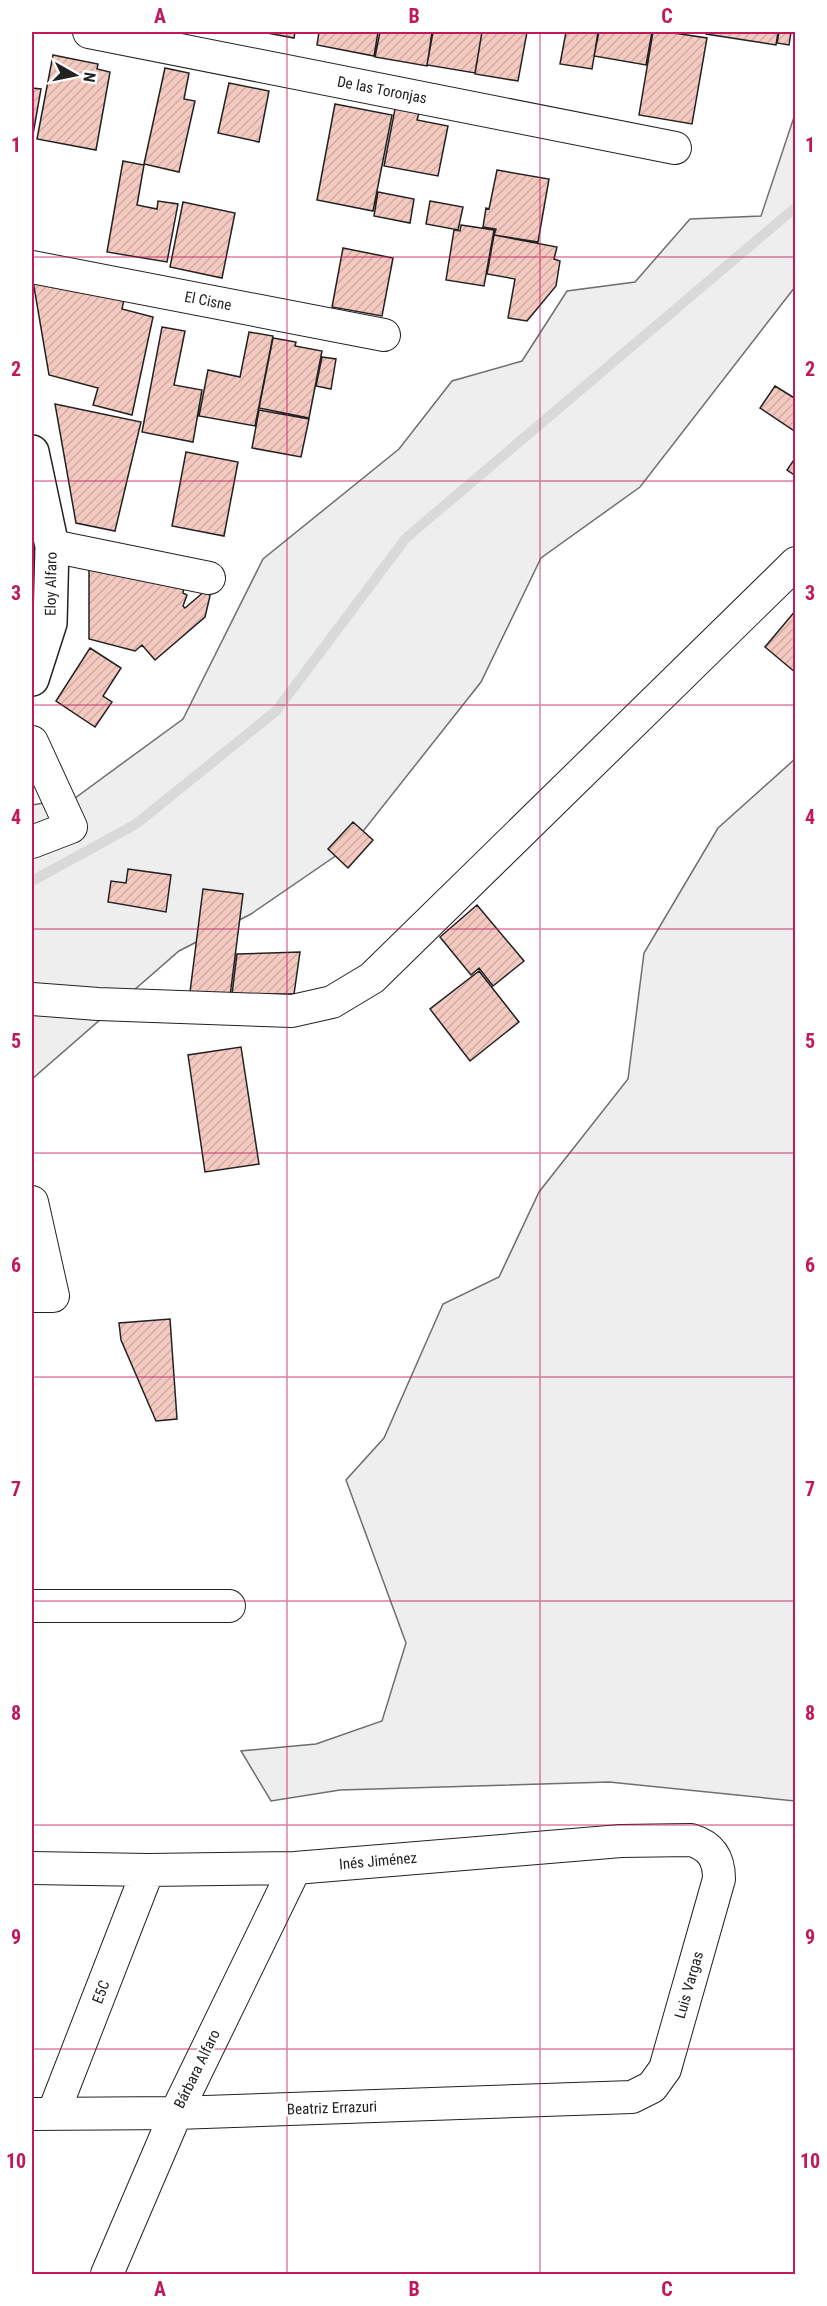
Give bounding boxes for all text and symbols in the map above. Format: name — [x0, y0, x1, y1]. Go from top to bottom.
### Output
text: A — [154, 4, 166, 28]
text: B — [408, 4, 420, 28]
text: C — [661, 4, 673, 28]
north arrow — [45, 45, 105, 105]
text: N — [79, 71, 99, 84]
street label: De las Toronjas — [336, 72, 428, 108]
text: 1 — [11, 133, 21, 157]
text: 1 — [805, 133, 815, 157]
street label: El Cisne — [183, 288, 233, 314]
text: 2 — [11, 357, 21, 381]
text: 2 — [805, 357, 815, 381]
street label: Eloy Alfaro — [41, 552, 61, 616]
text: 3 — [11, 581, 21, 605]
text: 3 — [805, 581, 815, 605]
text: 4 — [11, 805, 21, 829]
text: 4 — [805, 805, 815, 829]
text: 5 — [11, 1029, 21, 1053]
text: 5 — [805, 1029, 815, 1053]
text: 6 — [11, 1253, 21, 1277]
text: 6 — [805, 1253, 815, 1277]
text: 7 — [11, 1477, 21, 1501]
text: 7 — [805, 1477, 815, 1501]
text: 8 — [11, 1701, 21, 1725]
text: 8 — [805, 1701, 815, 1725]
street label: Inés Jiménez — [338, 1849, 418, 1873]
text: 9 — [11, 1925, 21, 1949]
text: 9 — [805, 1925, 815, 1949]
street label: Luis Vargas — [671, 1949, 707, 2021]
street label: E5C — [88, 1978, 114, 2006]
street label: Bárbara Alfaro — [170, 2027, 224, 2111]
street label: Beatriz Errazuri — [287, 2097, 377, 2119]
text: 10 — [6, 2149, 26, 2173]
text: 10 — [800, 2149, 820, 2173]
text: A — [154, 2277, 166, 2301]
text: B — [408, 2277, 420, 2301]
text: C — [661, 2277, 673, 2301]

